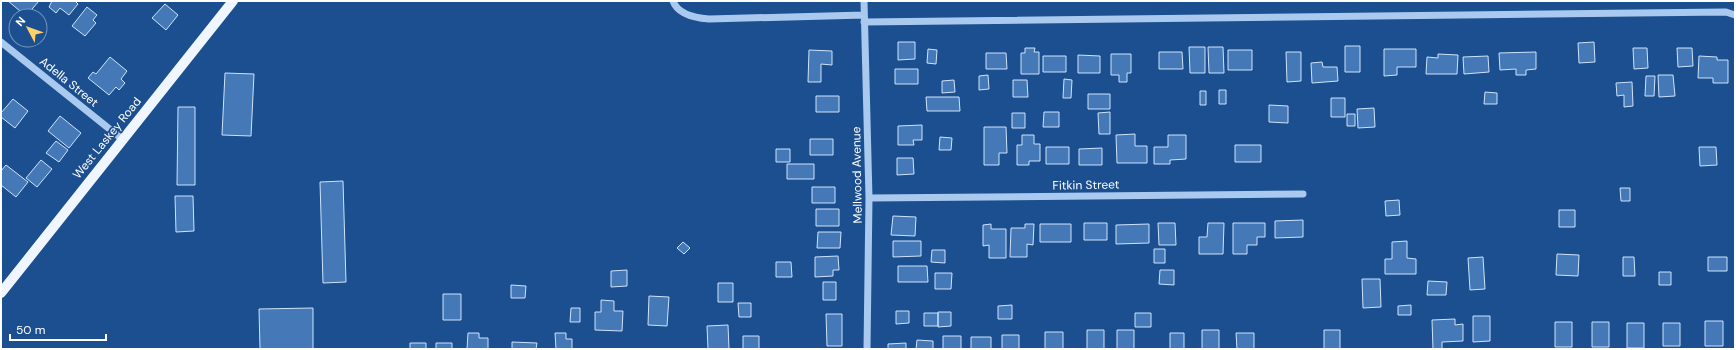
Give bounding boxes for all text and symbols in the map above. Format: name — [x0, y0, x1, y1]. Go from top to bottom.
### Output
north arrow — [8, 8, 48, 48]
text: N — [13, 14, 28, 29]
street label: Adella Street — [36, 53, 102, 111]
street label: West Laskey Road — [69, 94, 145, 182]
street label: Mellwood Avenue — [848, 126, 866, 224]
street label: Fitkin Street — [1052, 176, 1120, 194]
scale bar — [10, 316, 106, 342]
text: 50 m — [16, 322, 45, 338]

